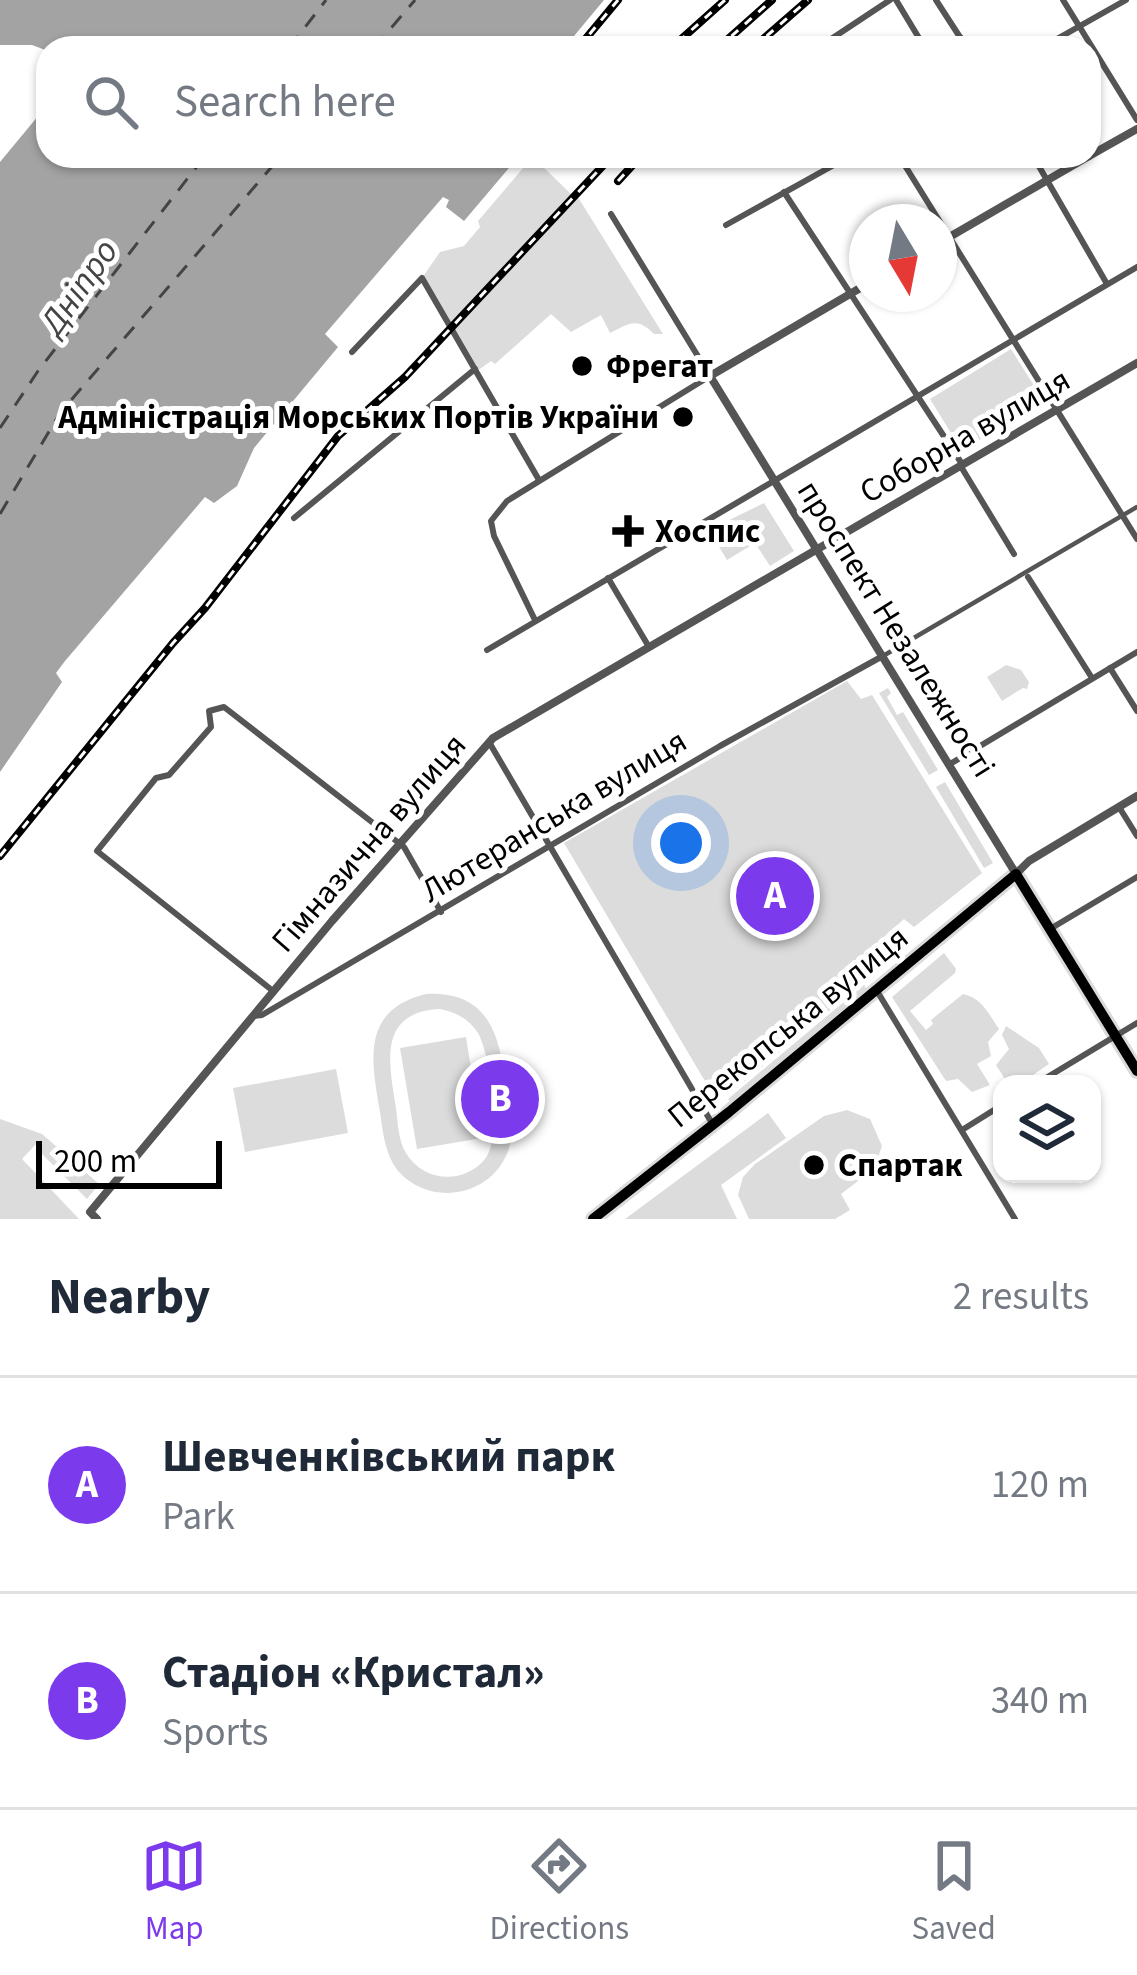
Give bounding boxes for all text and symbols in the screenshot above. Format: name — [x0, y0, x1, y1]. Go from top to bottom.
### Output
search box — [36, 36, 1101, 168]
icon: search — [78, 69, 144, 135]
text: Search here — [174, 70, 396, 134]
north arrow — [849, 204, 957, 312]
water label: Дніпро — [26, 229, 131, 347]
place label: Фрегат — [606, 343, 713, 390]
marker: Фрегат — [569, 353, 595, 379]
street label: Соборна вулиця — [851, 357, 1079, 515]
place label: Адміністрація Морських Портів України — [57, 394, 659, 441]
marker: Адміністрація Морських Портів України — [670, 404, 696, 430]
street label: проспект Незалежності — [785, 471, 1007, 787]
place label: Хоспис — [655, 508, 761, 555]
marker: Хоспис — [612, 515, 644, 547]
street label: Лютеранська вулиця — [412, 718, 696, 914]
street label: Гімназична вулиця — [261, 723, 477, 963]
your location — [651, 813, 711, 873]
pin: A — [736, 851, 814, 941]
street label: Перекопська вулиця — [657, 915, 919, 1139]
pin: B — [461, 1054, 539, 1144]
map controls — [993, 1075, 1101, 1183]
button: layers — [993, 1075, 1101, 1183]
scale bar — [36, 1135, 222, 1188]
text: 200 m — [54, 1138, 137, 1185]
place label: Спартак — [838, 1142, 963, 1189]
marker: Спартак — [801, 1152, 827, 1178]
text: Nearby — [48, 1261, 210, 1333]
text: 2 results — [953, 1269, 1089, 1325]
text: Шевченківський парк — [162, 1425, 615, 1489]
text: A — [76, 1457, 98, 1513]
text: 120 m — [991, 1457, 1089, 1513]
text: Park — [162, 1489, 235, 1545]
text: Стадіон «Кристал» — [162, 1641, 545, 1705]
text: B — [75, 1673, 99, 1729]
text: 340 m — [991, 1673, 1089, 1729]
text: Sports — [162, 1705, 268, 1761]
tab: Map — [141, 1833, 207, 1952]
tab: Directions — [490, 1833, 629, 1952]
tab: Saved — [912, 1833, 996, 1952]

